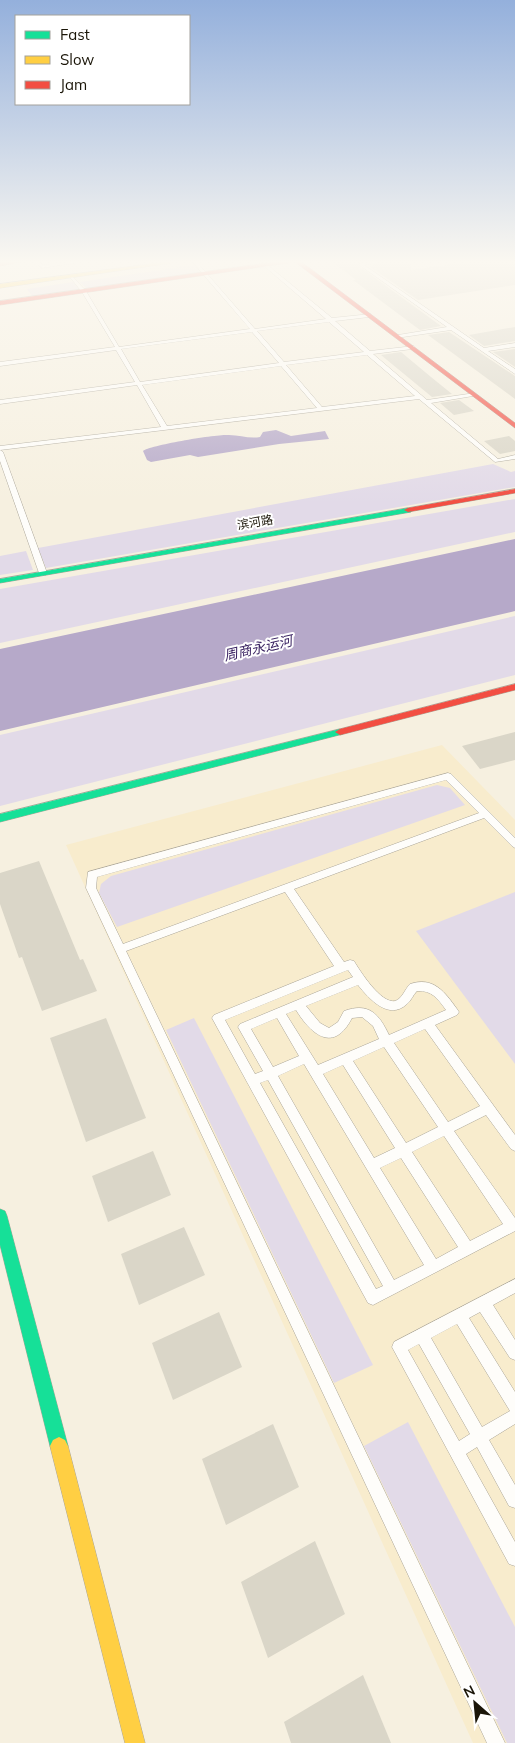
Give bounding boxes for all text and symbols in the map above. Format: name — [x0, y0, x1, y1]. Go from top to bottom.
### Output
legend — [15, 15, 190, 105]
text: Fast — [60, 25, 90, 44]
text: Slow — [60, 50, 94, 69]
text: Jam — [60, 75, 87, 94]
street label: 滨河路 — [236, 511, 274, 533]
water label: 周商永运河 — [222, 631, 297, 665]
north arrow — [450, 1678, 500, 1728]
text: N — [460, 1681, 478, 1702]

